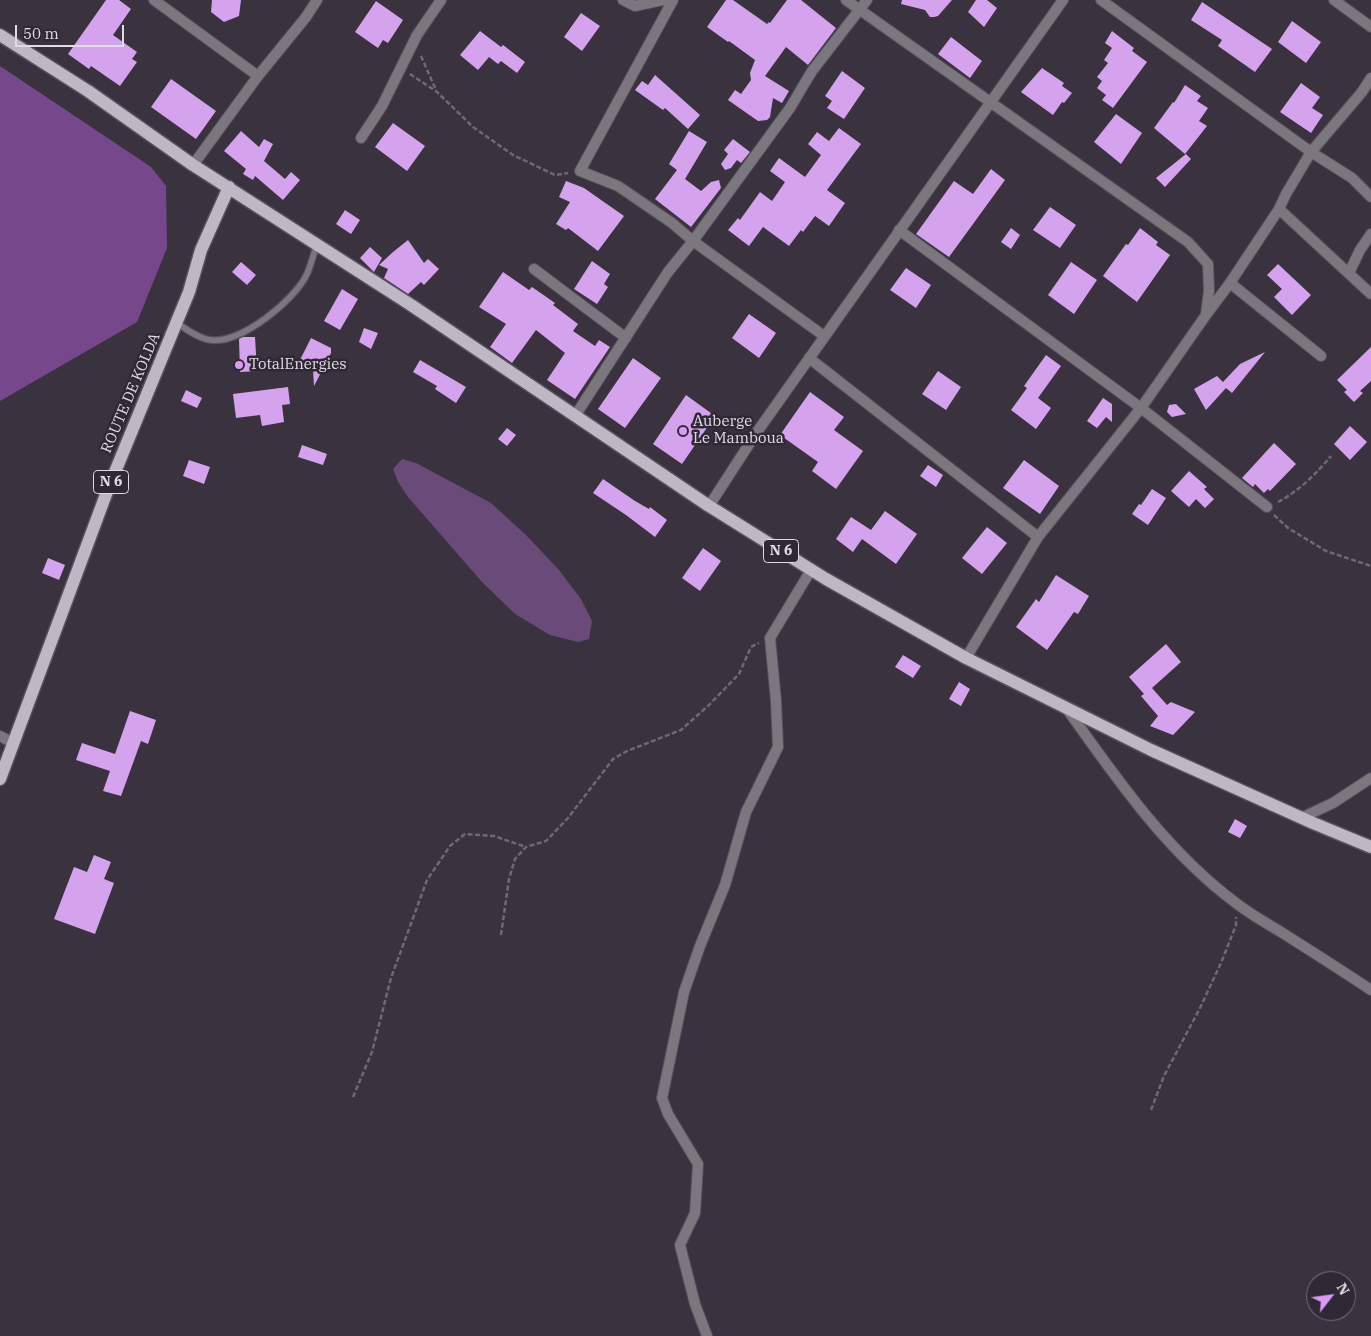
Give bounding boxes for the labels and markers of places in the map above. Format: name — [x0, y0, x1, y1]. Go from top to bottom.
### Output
place label: TotalEnergies — [249, 356, 347, 374]
marker: TotalEnergies — [233, 359, 245, 371]
place label: Auberge Le Mamboua — [693, 413, 784, 448]
marker: Auberge Le Mamboua — [677, 425, 689, 437]

